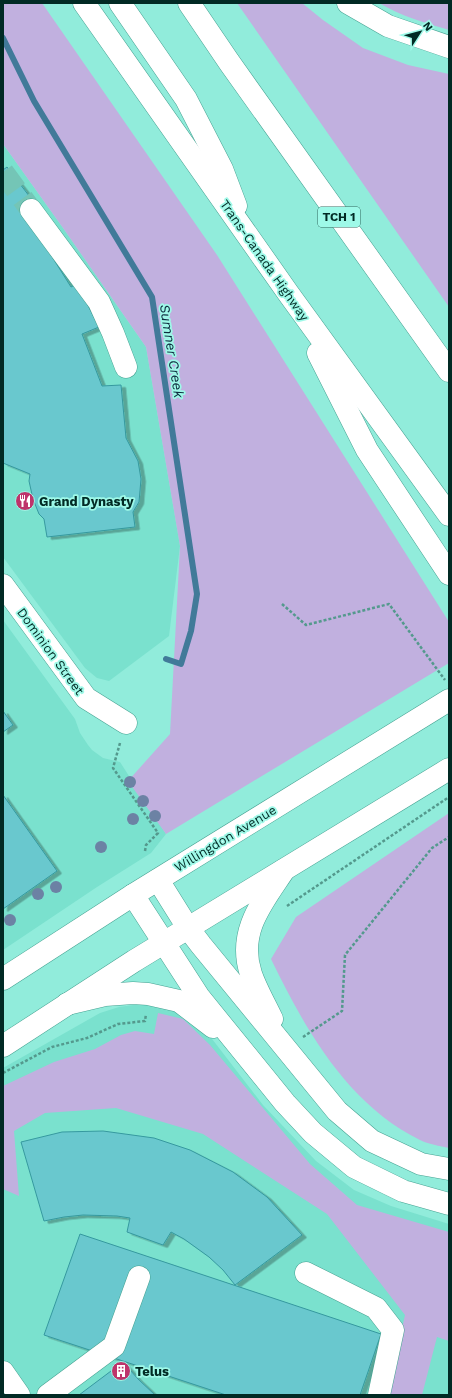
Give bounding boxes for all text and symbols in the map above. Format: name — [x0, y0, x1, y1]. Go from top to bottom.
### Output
north arrow — [400, 12, 440, 52]
text: N — [420, 19, 435, 34]
street label: Trans-Canada Highway — [217, 197, 312, 324]
road number: TCH 1 — [318, 207, 360, 227]
water label: Sumner Creek — [157, 303, 187, 399]
restaurant icon: Grand Dynasty — [14, 490, 36, 512]
place label: Grand Dynasty — [39, 494, 134, 509]
street label: Dominion Street — [14, 605, 88, 698]
street label: Willingdon Avenue — [172, 802, 279, 875]
building icon: Telus — [110, 1360, 132, 1382]
place label: Telus — [135, 1364, 169, 1379]

